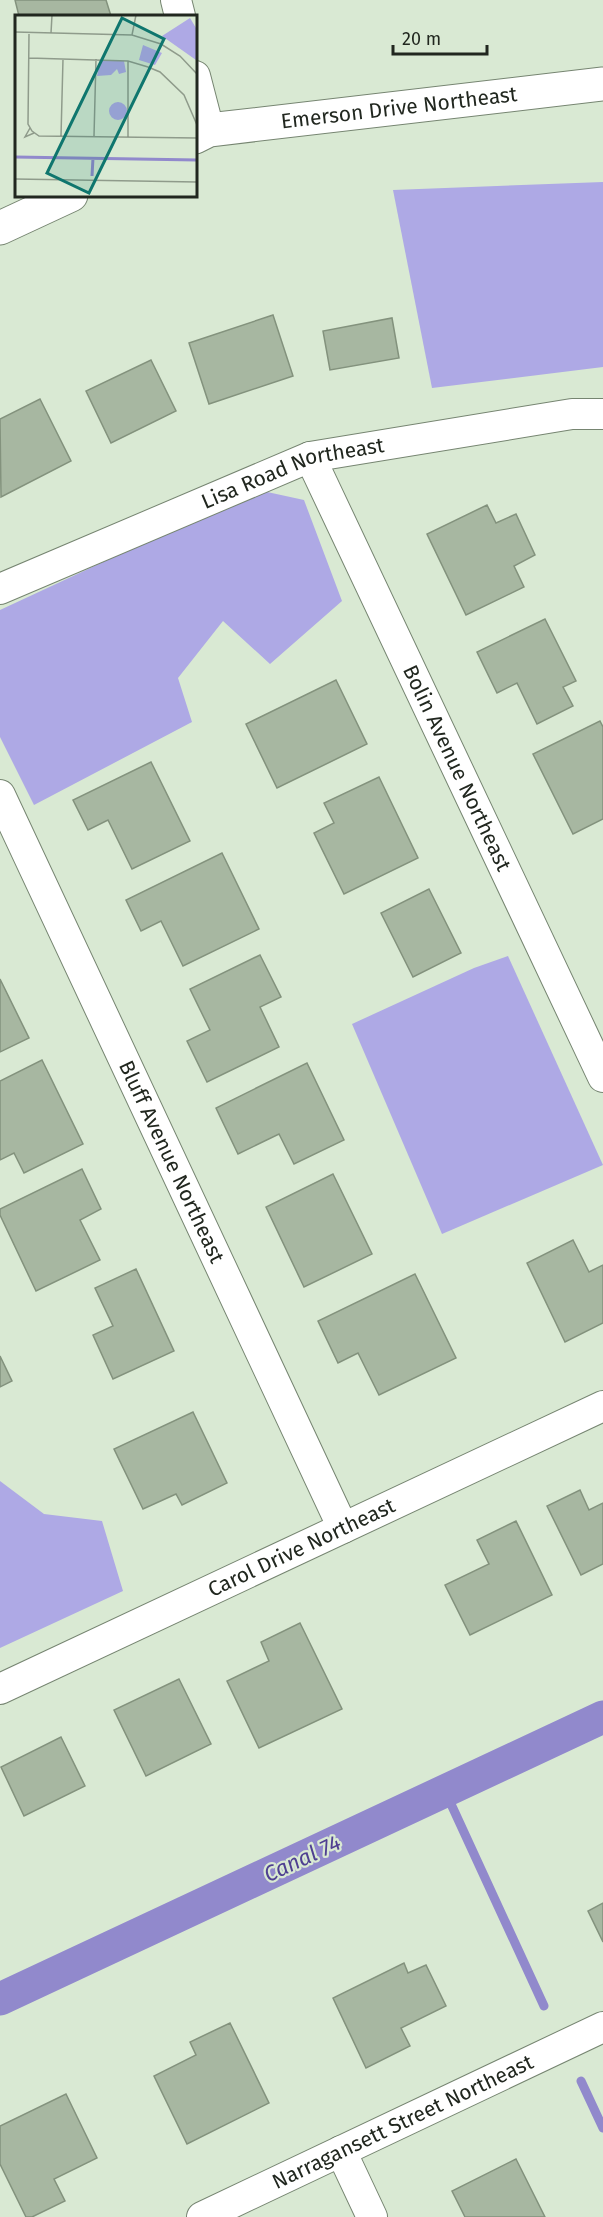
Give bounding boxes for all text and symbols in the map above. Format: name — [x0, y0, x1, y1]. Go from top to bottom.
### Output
inset map — [15, 15, 196, 196]
scale bar — [393, 18, 488, 56]
text: 20 m — [402, 28, 441, 50]
street label: Emerson Drive Northeast — [280, 81, 519, 134]
street label: Lisa Road Northeast — [198, 432, 386, 515]
street label: Bolin Avenue Northeast — [397, 661, 517, 876]
street label: Bluff Avenue Northeast — [113, 1056, 230, 1268]
street label: Carol Drive Northeast — [204, 1492, 400, 1603]
water label: Canal 74 — [259, 1829, 345, 1888]
street label: Narragansett Street Northeast — [268, 2049, 538, 2195]

